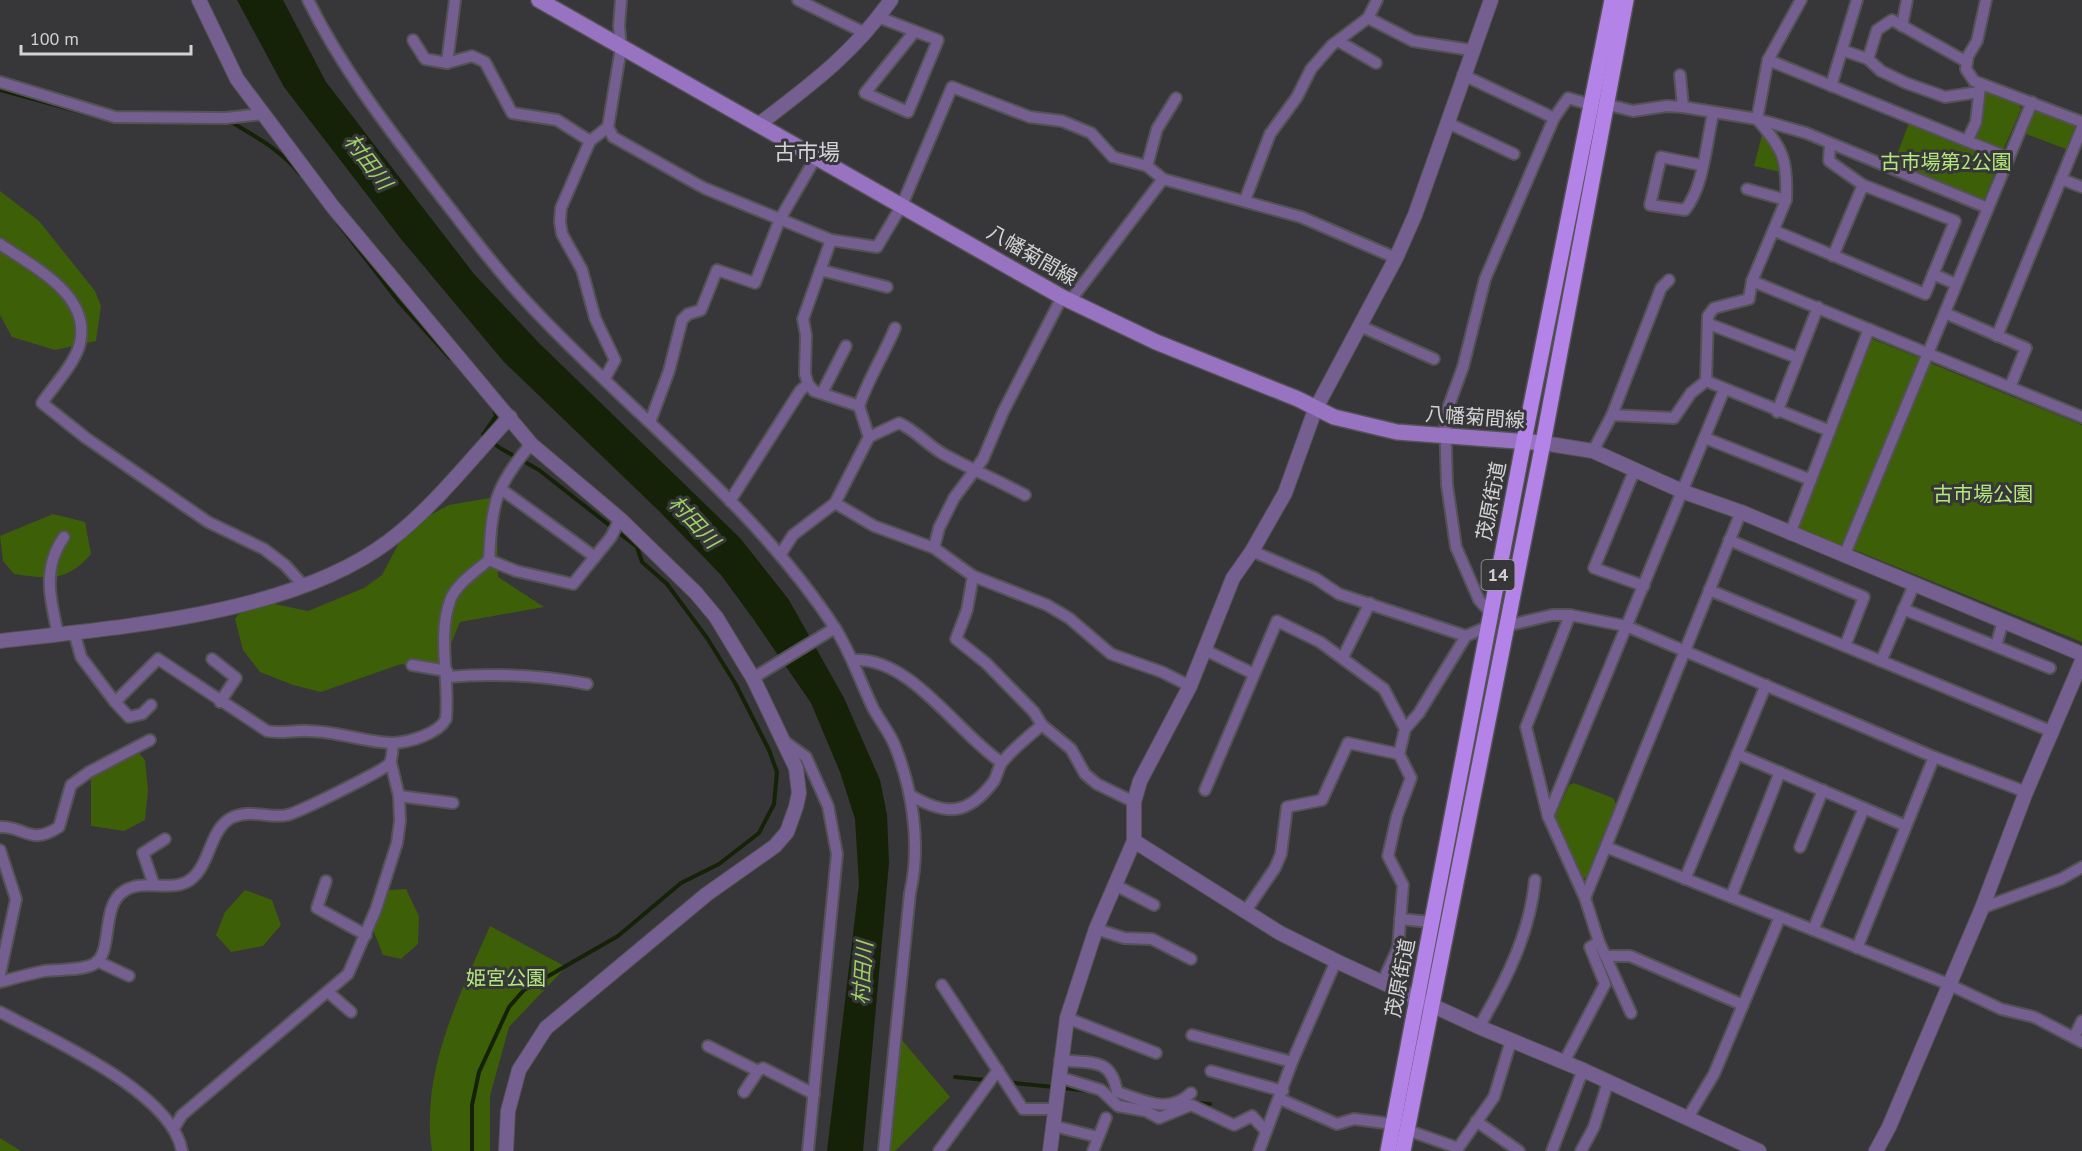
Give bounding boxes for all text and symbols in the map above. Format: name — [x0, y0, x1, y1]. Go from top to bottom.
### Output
scale bar — [21, 18, 190, 56]
text: 100 m — [30, 27, 79, 50]
water label: 村田川 — [339, 128, 399, 197]
district label: 古市場 — [774, 138, 840, 166]
park label: 古市場第2公園 — [1881, 149, 2011, 175]
street label: 八幡菊間線 — [982, 219, 1082, 291]
street label: 八幡菊間線 — [1424, 401, 1526, 433]
street label: 茂原街道 — [1471, 459, 1511, 543]
park label: 古市場公園 — [1933, 481, 2033, 507]
water label: 村田川 — [663, 489, 727, 555]
road number: 14 — [1482, 560, 1514, 590]
street label: 茂原街道 — [1380, 936, 1420, 1020]
water label: 村田川 — [847, 939, 878, 1005]
park label: 姫宮公園 — [466, 965, 546, 991]

